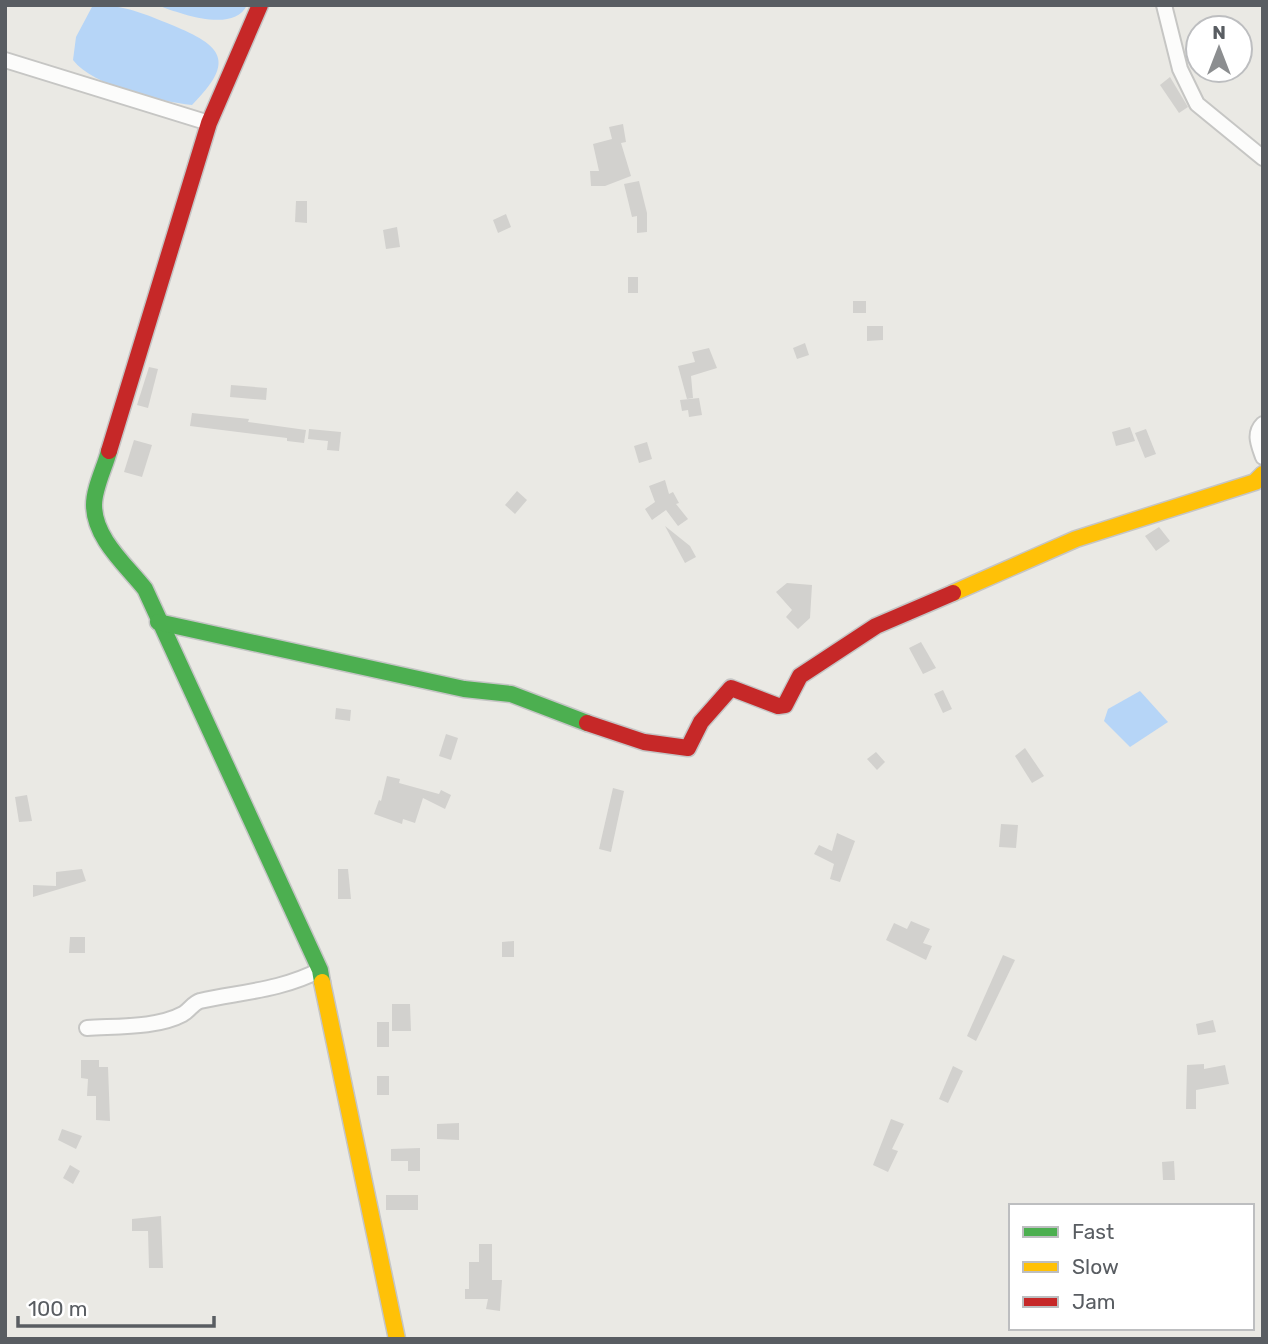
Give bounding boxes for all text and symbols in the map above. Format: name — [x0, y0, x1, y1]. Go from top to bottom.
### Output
north arrow — [1184, 14, 1254, 84]
text: N — [1212, 21, 1226, 44]
legend — [1009, 1204, 1254, 1330]
text: Fast — [1072, 1219, 1114, 1244]
text: Slow — [1072, 1254, 1119, 1279]
scale bar — [18, 1284, 214, 1328]
text: Jam — [1072, 1289, 1116, 1314]
text: 100 m — [28, 1296, 87, 1321]

